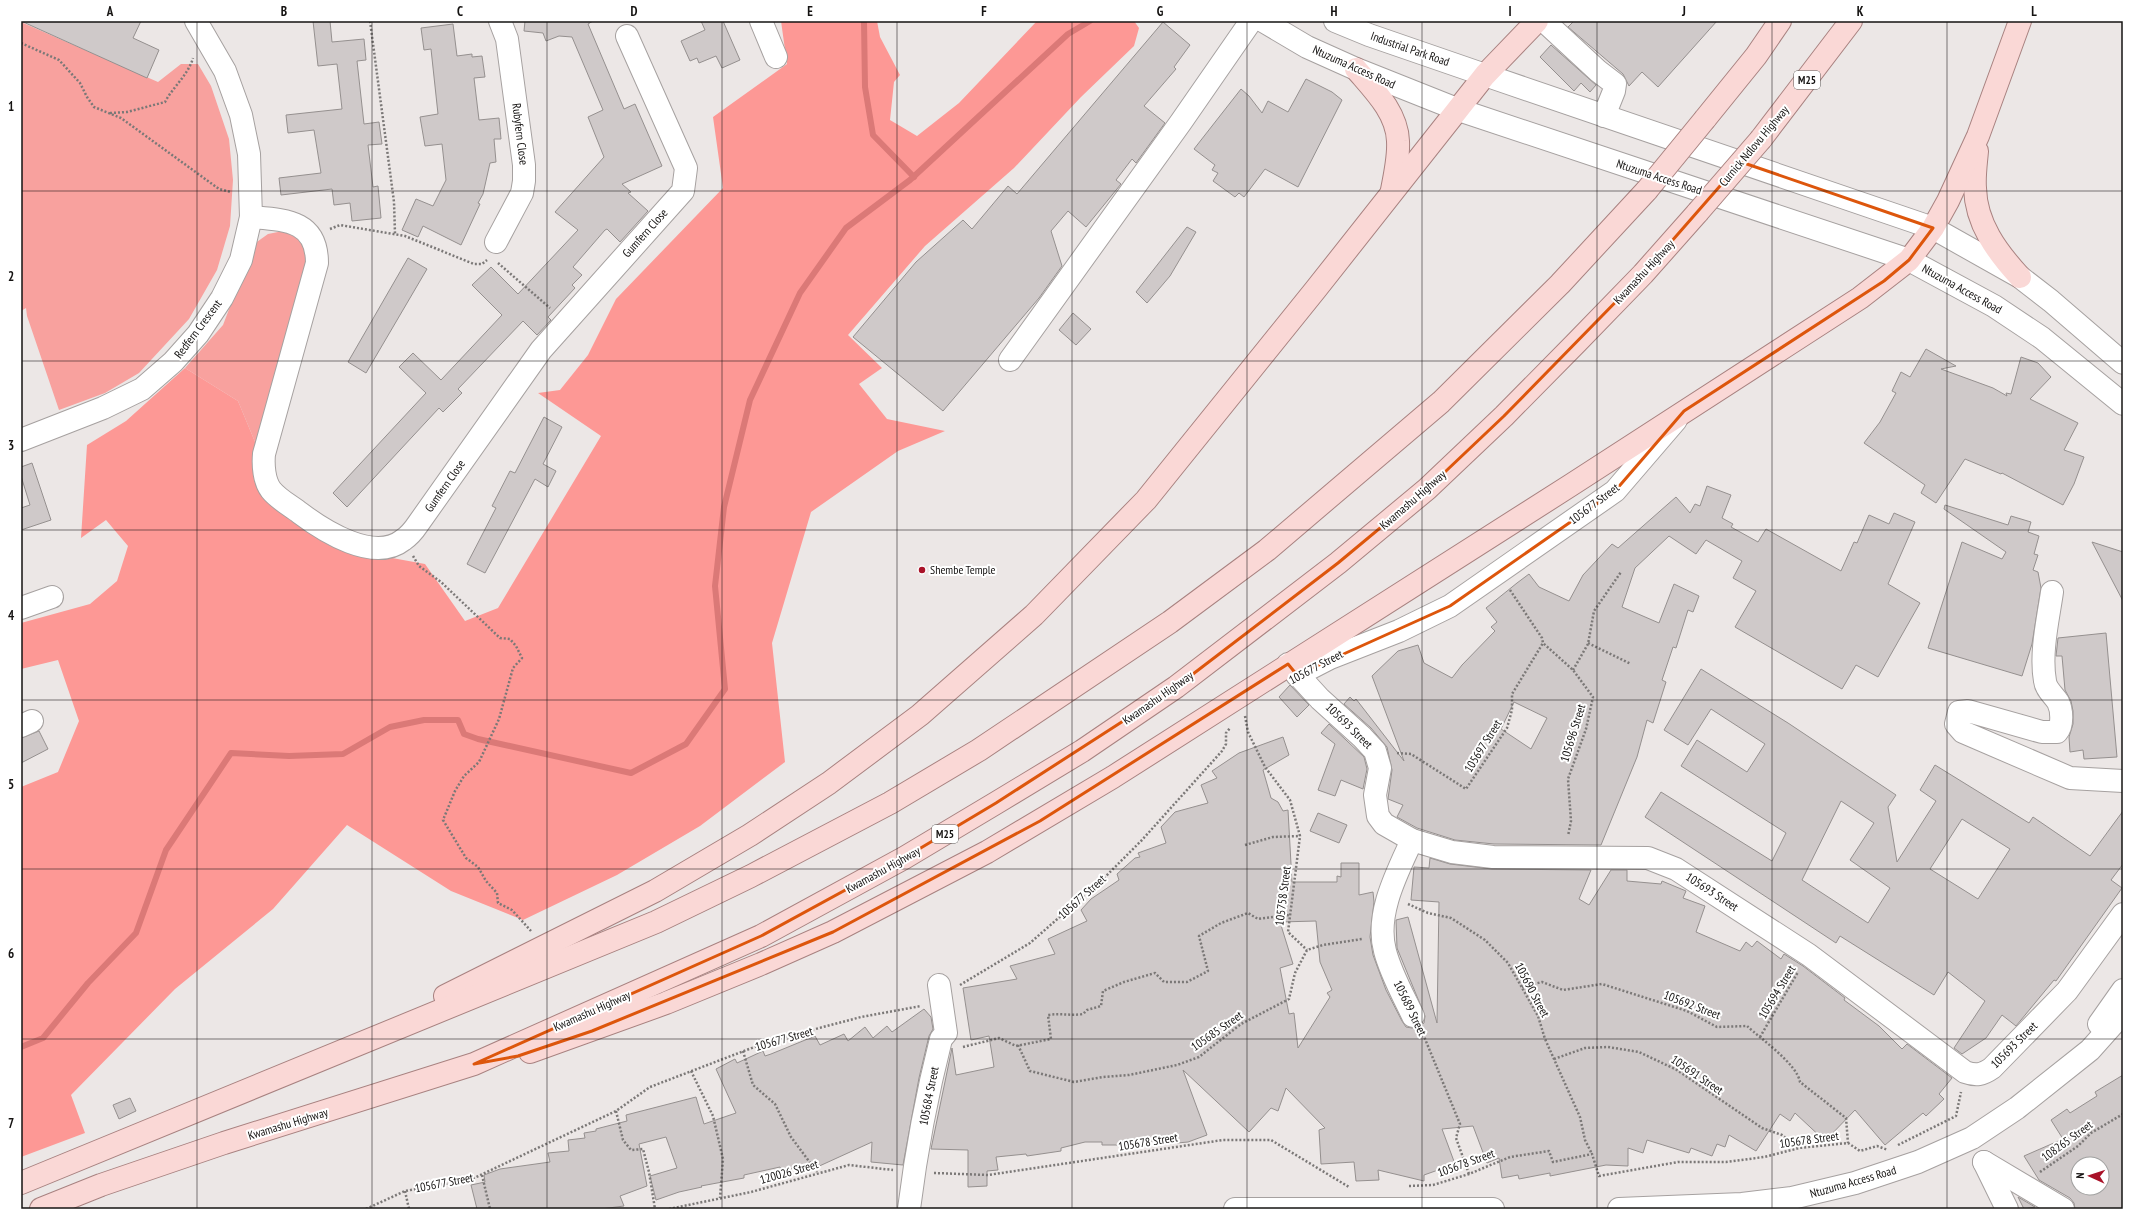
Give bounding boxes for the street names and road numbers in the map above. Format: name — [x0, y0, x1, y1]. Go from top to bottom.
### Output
street label: Industrial Park Road — [1369, 28, 1452, 69]
street label: Ntuzuma Access Road — [1310, 42, 1398, 92]
road number: M25 — [1794, 71, 1820, 89]
street label: Rubyfern Close — [509, 102, 532, 166]
street label: Curnick Ndlovu Highway — [1716, 102, 1792, 189]
street label: Ntuzuma Access Road — [1614, 156, 1704, 197]
street label: Gumfern Close — [619, 205, 670, 260]
street label: Kwamashu Highway — [1610, 236, 1678, 307]
street label: Ntuzuma Access Road — [1920, 260, 2005, 317]
street label: Redfern Crescent — [171, 296, 225, 361]
street label: Gumfern Close — [421, 457, 468, 515]
street label: Kwamashu Highway — [1376, 466, 1449, 532]
street label: 105677 Street — [1566, 479, 1622, 527]
street label: 105677 Street — [1286, 646, 1346, 687]
street label: Kwamashu Highway — [1119, 667, 1196, 728]
street label: 105693 Street — [1323, 699, 1377, 752]
street label: 105696 Street — [1557, 701, 1589, 764]
street label: 105697 Street — [1461, 716, 1505, 775]
road number: M25 — [932, 825, 958, 843]
street label: Kwamashu Highway — [843, 843, 923, 896]
street label: 105758 Street — [1271, 865, 1294, 927]
street label: 105693 Street — [1683, 869, 1742, 915]
street label: 105677 Street — [1055, 871, 1109, 922]
street label: 105690 Street — [1512, 960, 1553, 1020]
street label: 105694 Street — [1755, 962, 1799, 1021]
street label: 105689 Street — [1391, 978, 1431, 1039]
street label: Kwamashu Highway — [551, 987, 633, 1034]
street label: 105692 Street — [1662, 987, 1723, 1022]
street label: 105685 Street — [1188, 1007, 1246, 1054]
street label: 105693 Street — [1987, 1018, 2041, 1071]
street label: 105677 Street — [753, 1023, 815, 1054]
street label: 105691 Street — [1668, 1052, 1727, 1098]
street label: 105684 Street — [915, 1064, 942, 1127]
street label: Kwamashu Highway — [246, 1104, 330, 1143]
street label: 108265 Street — [2038, 1117, 2096, 1164]
street label: 105678 Street — [1778, 1128, 1840, 1151]
street label: 105678 Street — [1117, 1129, 1179, 1154]
street label: 105678 Street — [1435, 1145, 1497, 1180]
street label: 120026 Street — [758, 1156, 820, 1187]
street label: Ntuzuma Access Road — [1808, 1162, 1898, 1201]
street label: 105677 Street — [413, 1169, 475, 1196]

